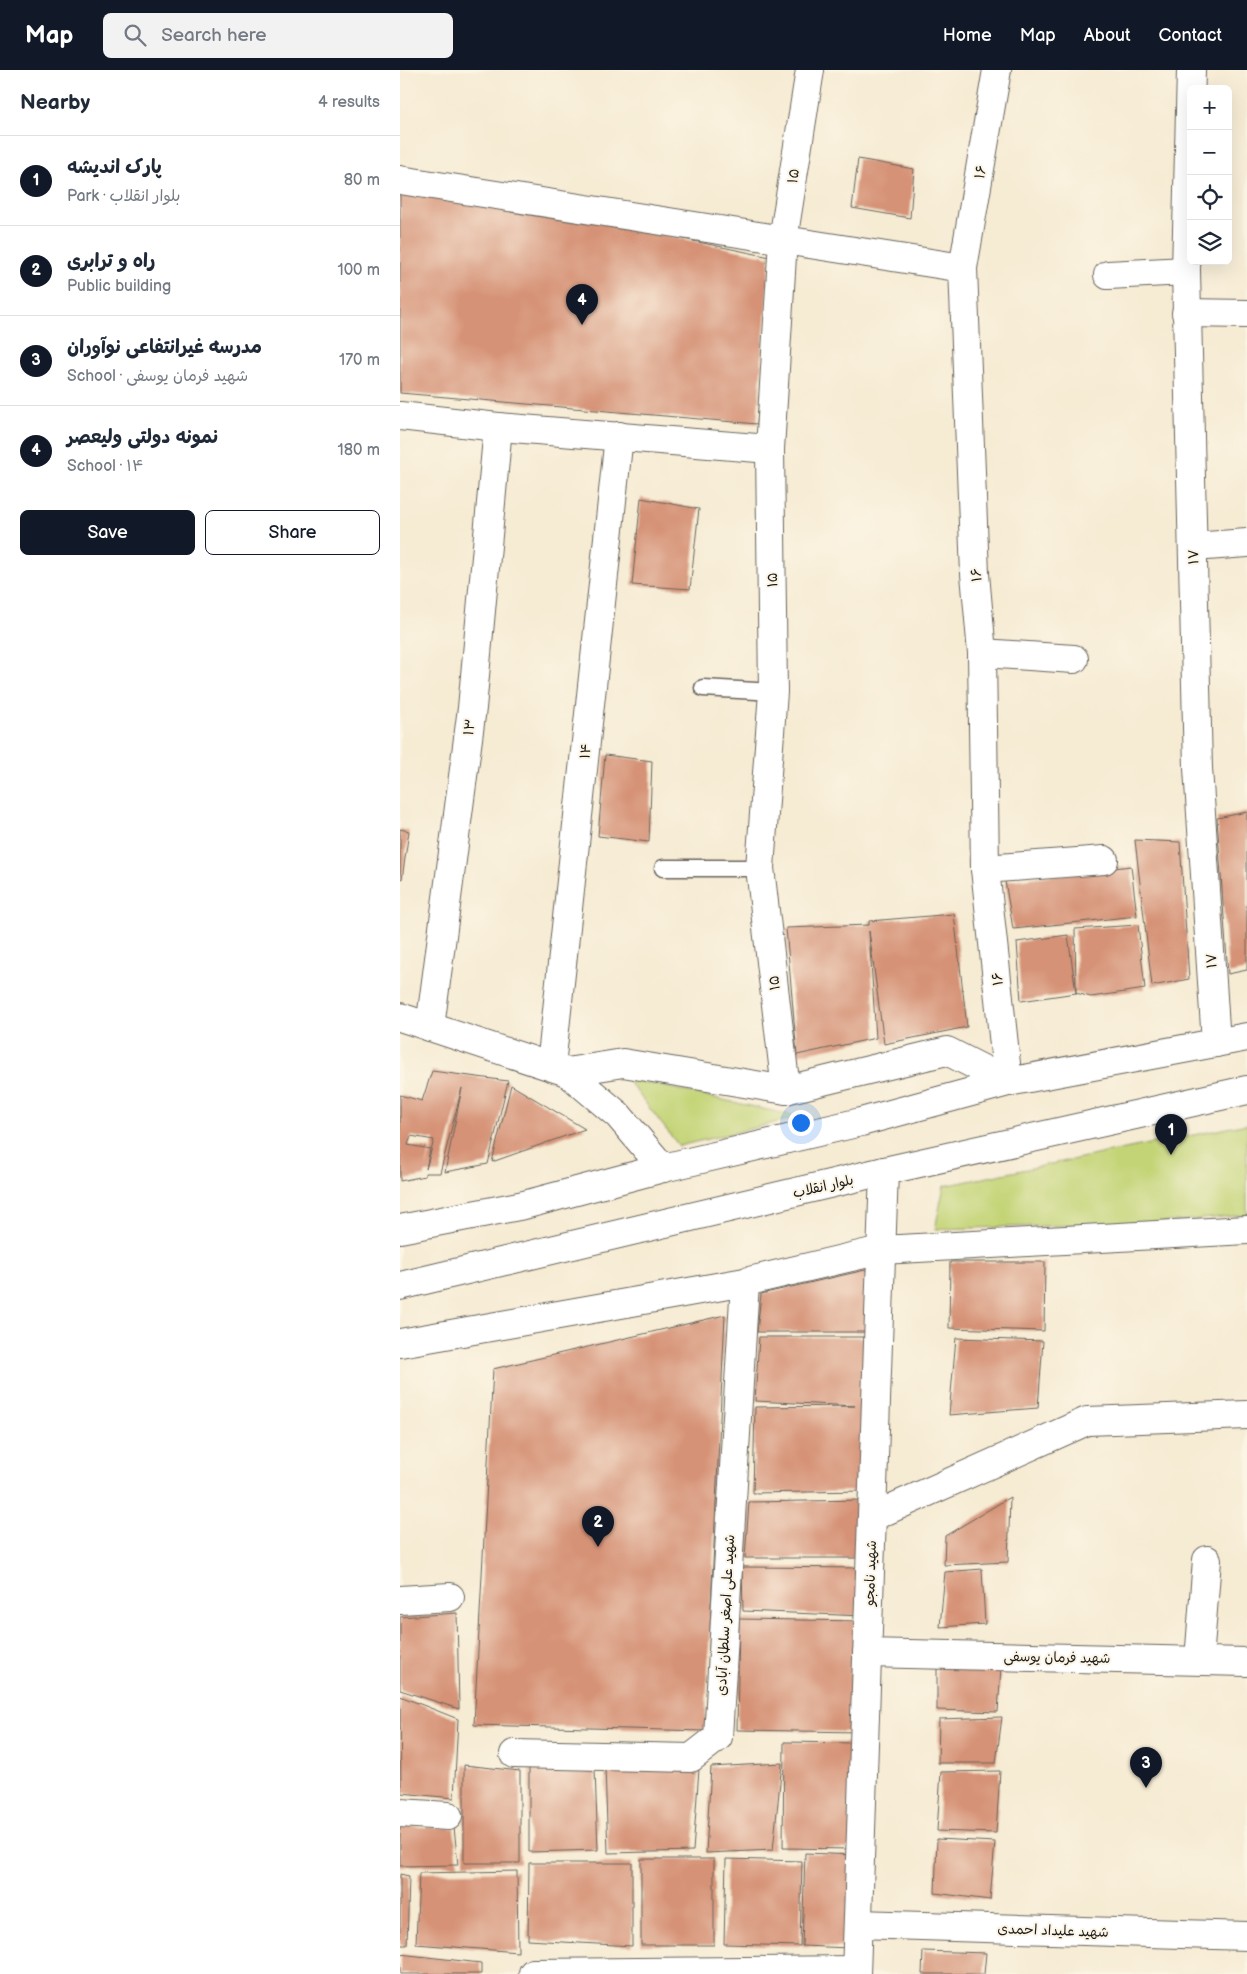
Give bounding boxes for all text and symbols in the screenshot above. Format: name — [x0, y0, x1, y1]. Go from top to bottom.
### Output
search box — [103, 13, 453, 58]
text: Map — [25, 21, 73, 50]
icon: search — [121, 21, 149, 49]
text: Search here — [161, 24, 267, 47]
text: Home — [943, 25, 992, 46]
text: Map — [1020, 25, 1056, 46]
text: About — [1084, 25, 1131, 46]
text: Contact — [1159, 25, 1222, 46]
map controls — [1187, 85, 1232, 265]
button: + — [1187, 85, 1232, 130]
text: Nearby — [20, 90, 90, 115]
text: 4 results — [318, 93, 380, 112]
button: − — [1187, 130, 1232, 175]
text: پارک اندیشه — [67, 156, 162, 179]
street label: ۱۶ — [971, 164, 990, 180]
street label: ۱۵ — [784, 167, 803, 185]
text: 1 — [33, 171, 39, 190]
text: 80 m — [344, 171, 380, 190]
button: locate — [1187, 175, 1232, 220]
text: Park · بلوار انقلاب — [67, 187, 180, 206]
button: layers — [1187, 220, 1232, 265]
text: راه و ترابری — [67, 250, 155, 273]
text: 2 — [31, 261, 41, 280]
text: 100 m — [337, 261, 380, 280]
text: Public building — [67, 277, 171, 296]
pin: 4 — [566, 284, 598, 325]
text: مدرسه غیرانتفاعی نوآوران — [67, 336, 262, 359]
text: 3 — [31, 351, 41, 370]
text: 170 m — [339, 351, 380, 370]
text: School · شهید فرمان یوسفی — [67, 367, 248, 386]
text: نمونه دولتی ولیعصر — [67, 426, 220, 449]
text: 4 — [31, 441, 41, 460]
text: 180 m — [338, 441, 380, 460]
text: School · ۱۴ — [67, 457, 144, 476]
button: Save — [20, 510, 195, 555]
button: Share — [205, 510, 380, 555]
street label: ۱۷ — [1185, 549, 1202, 565]
street label: ۱۶ — [968, 568, 985, 582]
street label: ۱۵ — [764, 572, 781, 588]
street label: ۱۳ — [460, 718, 479, 736]
street label: ۱۴ — [576, 742, 595, 760]
street label: ۱۷ — [1202, 953, 1221, 969]
street label: ۱۶ — [988, 971, 1007, 987]
street label: ۱۵ — [765, 975, 784, 991]
your location — [788, 1110, 814, 1136]
pin: 1 — [1155, 1114, 1187, 1155]
street label: بلوار انقلاب — [791, 1171, 855, 1202]
pin: 2 — [582, 1506, 614, 1547]
street label: شهید علی اصغر سلطان آبادی — [713, 1534, 738, 1696]
street label: شهید نامجو — [861, 1540, 880, 1607]
street label: شهید فرمان یوسفی — [1003, 1648, 1110, 1667]
pin: 3 — [1130, 1747, 1162, 1788]
street label: شهید علیداد احمدی — [997, 1920, 1109, 1941]

